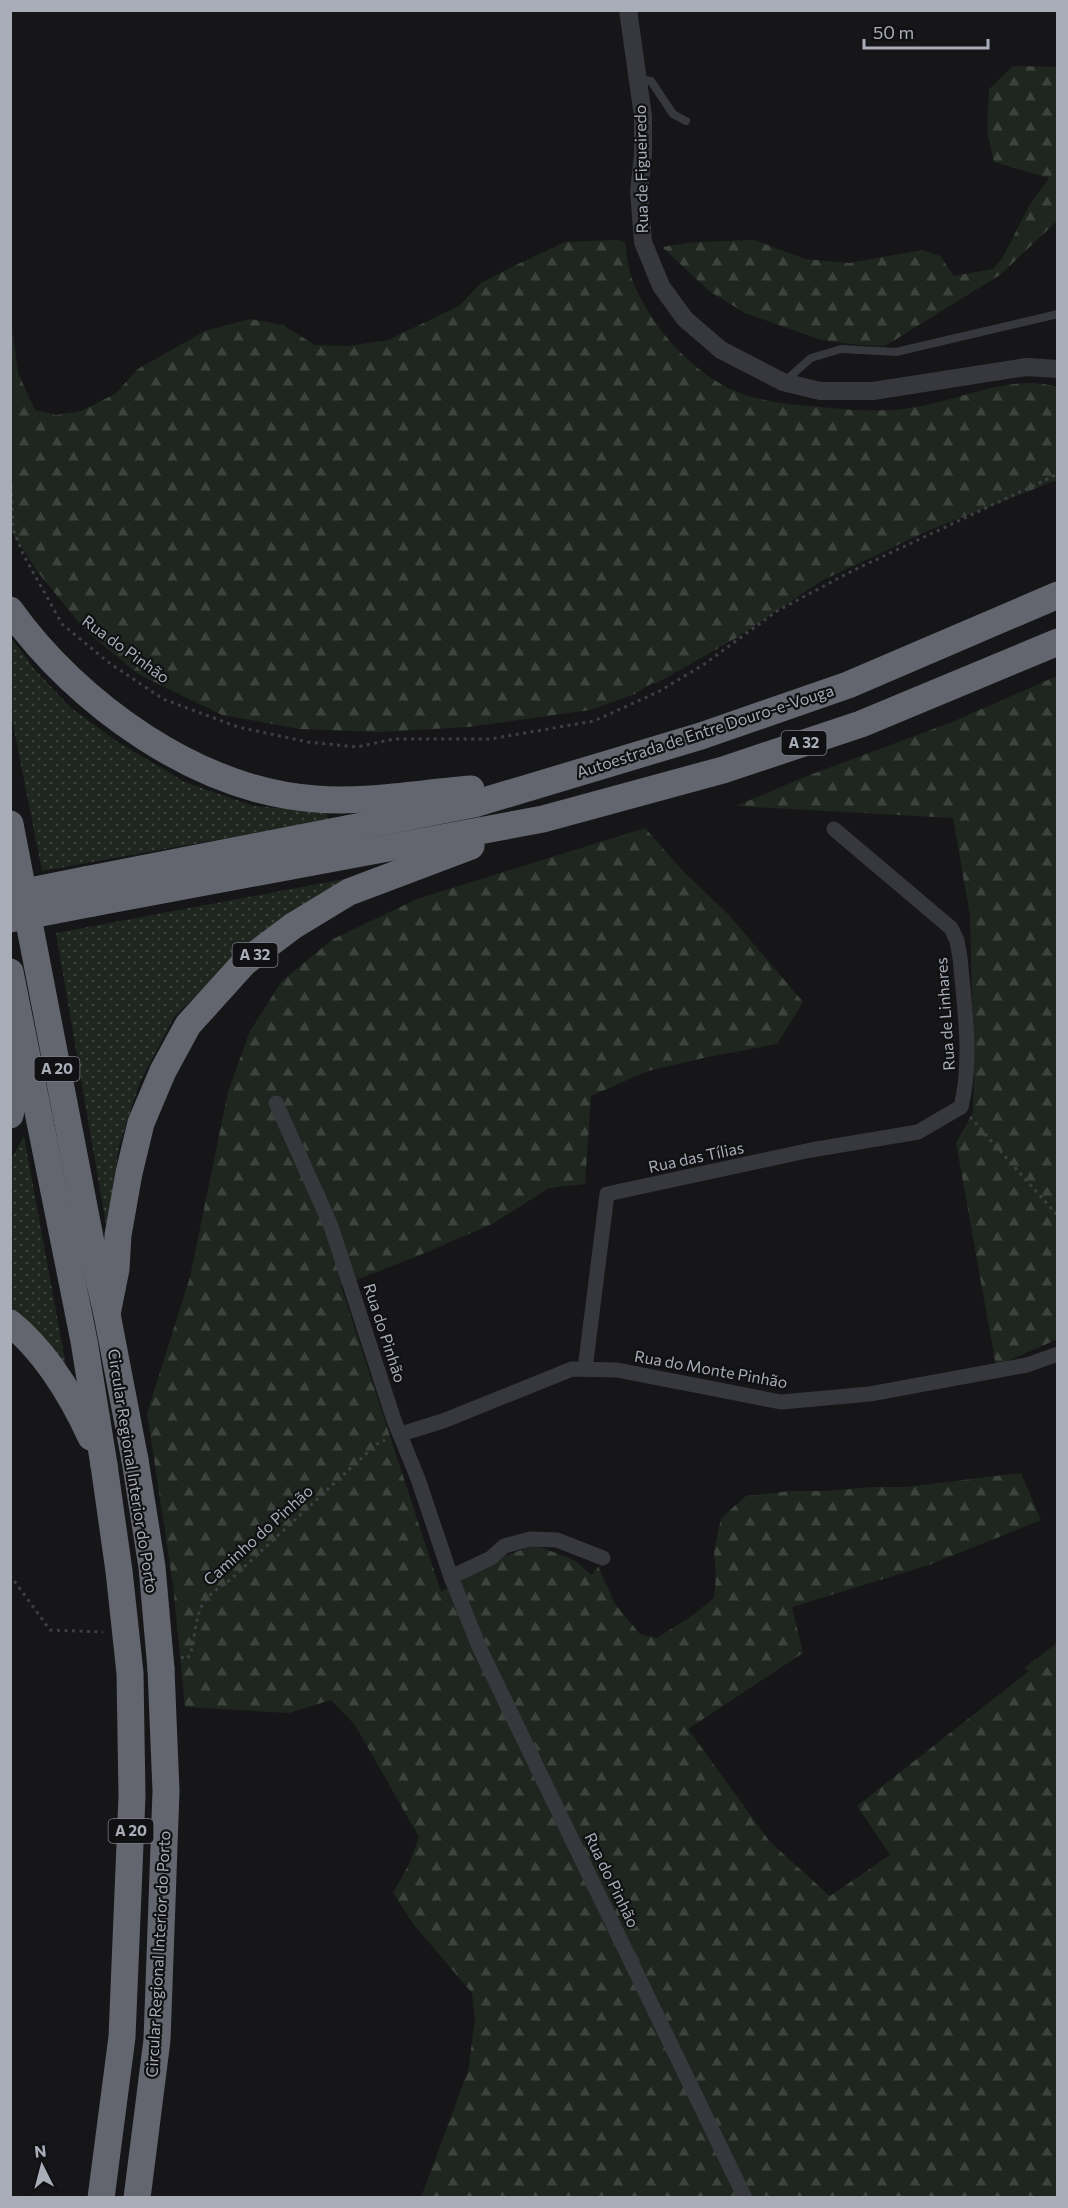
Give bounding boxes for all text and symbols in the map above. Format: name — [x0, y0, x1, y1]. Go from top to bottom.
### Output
scale bar — [864, 12, 988, 50]
text: 50 m — [873, 21, 914, 43]
street label: Rua de Figueiredo — [630, 105, 651, 233]
street label: Rua do Pinhão — [79, 611, 174, 687]
street label: Autoestrada de Entre Douro-e-Vouga — [574, 680, 836, 781]
road number: A 32 — [782, 731, 826, 755]
road number: A 32 — [232, 943, 278, 967]
street label: Rua de Linhares — [931, 957, 958, 1071]
road number: A 20 — [34, 1057, 80, 1081]
street label: Rua das Tílias — [646, 1137, 745, 1176]
street label: Rua do Pinhão — [360, 1281, 410, 1385]
street label: Rua do Monte Pinhão — [633, 1346, 789, 1391]
street label: Circular Regional Interior do Porto — [105, 1347, 162, 1594]
street label: Caminho do Pinhão — [199, 1481, 316, 1589]
road number: A 20 — [108, 1819, 154, 1843]
street label: Rua do Pinhão — [581, 1829, 644, 1930]
street label: Circular Regional Interior do Porto — [142, 1830, 173, 2078]
north arrow — [12, 2136, 72, 2196]
text: N — [33, 2141, 47, 2161]

